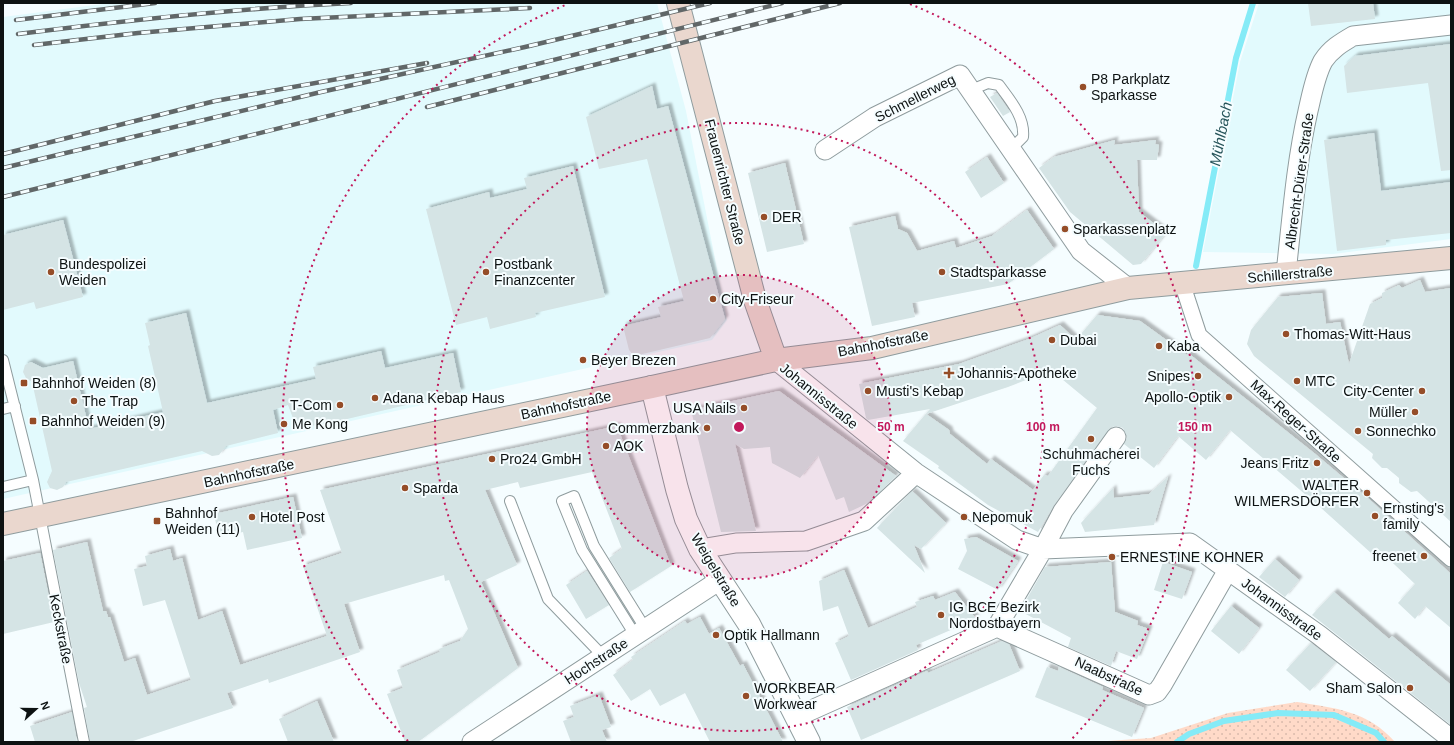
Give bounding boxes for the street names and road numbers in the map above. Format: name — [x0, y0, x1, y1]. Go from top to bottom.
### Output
street label: Schmellerweg — [872, 71, 958, 125]
street label: Albrecht-Dürer-Straße — [1281, 111, 1317, 250]
street label: Frauenrichter Straße — [702, 117, 748, 247]
street label: Schillerstraße — [1247, 262, 1334, 286]
street label: Bahnhofstraße — [836, 326, 930, 360]
street label: Johannisstraße — [777, 360, 861, 432]
street label: Max-Reger-Straße — [1248, 376, 1345, 466]
street label: Bahnhofstraße — [519, 388, 613, 422]
street label: Bahnhofstraße — [202, 456, 296, 490]
street label: Weigelstraße — [688, 531, 744, 610]
street label: Johannisstraße — [1239, 574, 1326, 644]
street label: Keckstraße — [46, 593, 76, 665]
street label: Hochstraße — [561, 634, 631, 687]
street label: Naabstraße — [1072, 653, 1146, 699]

